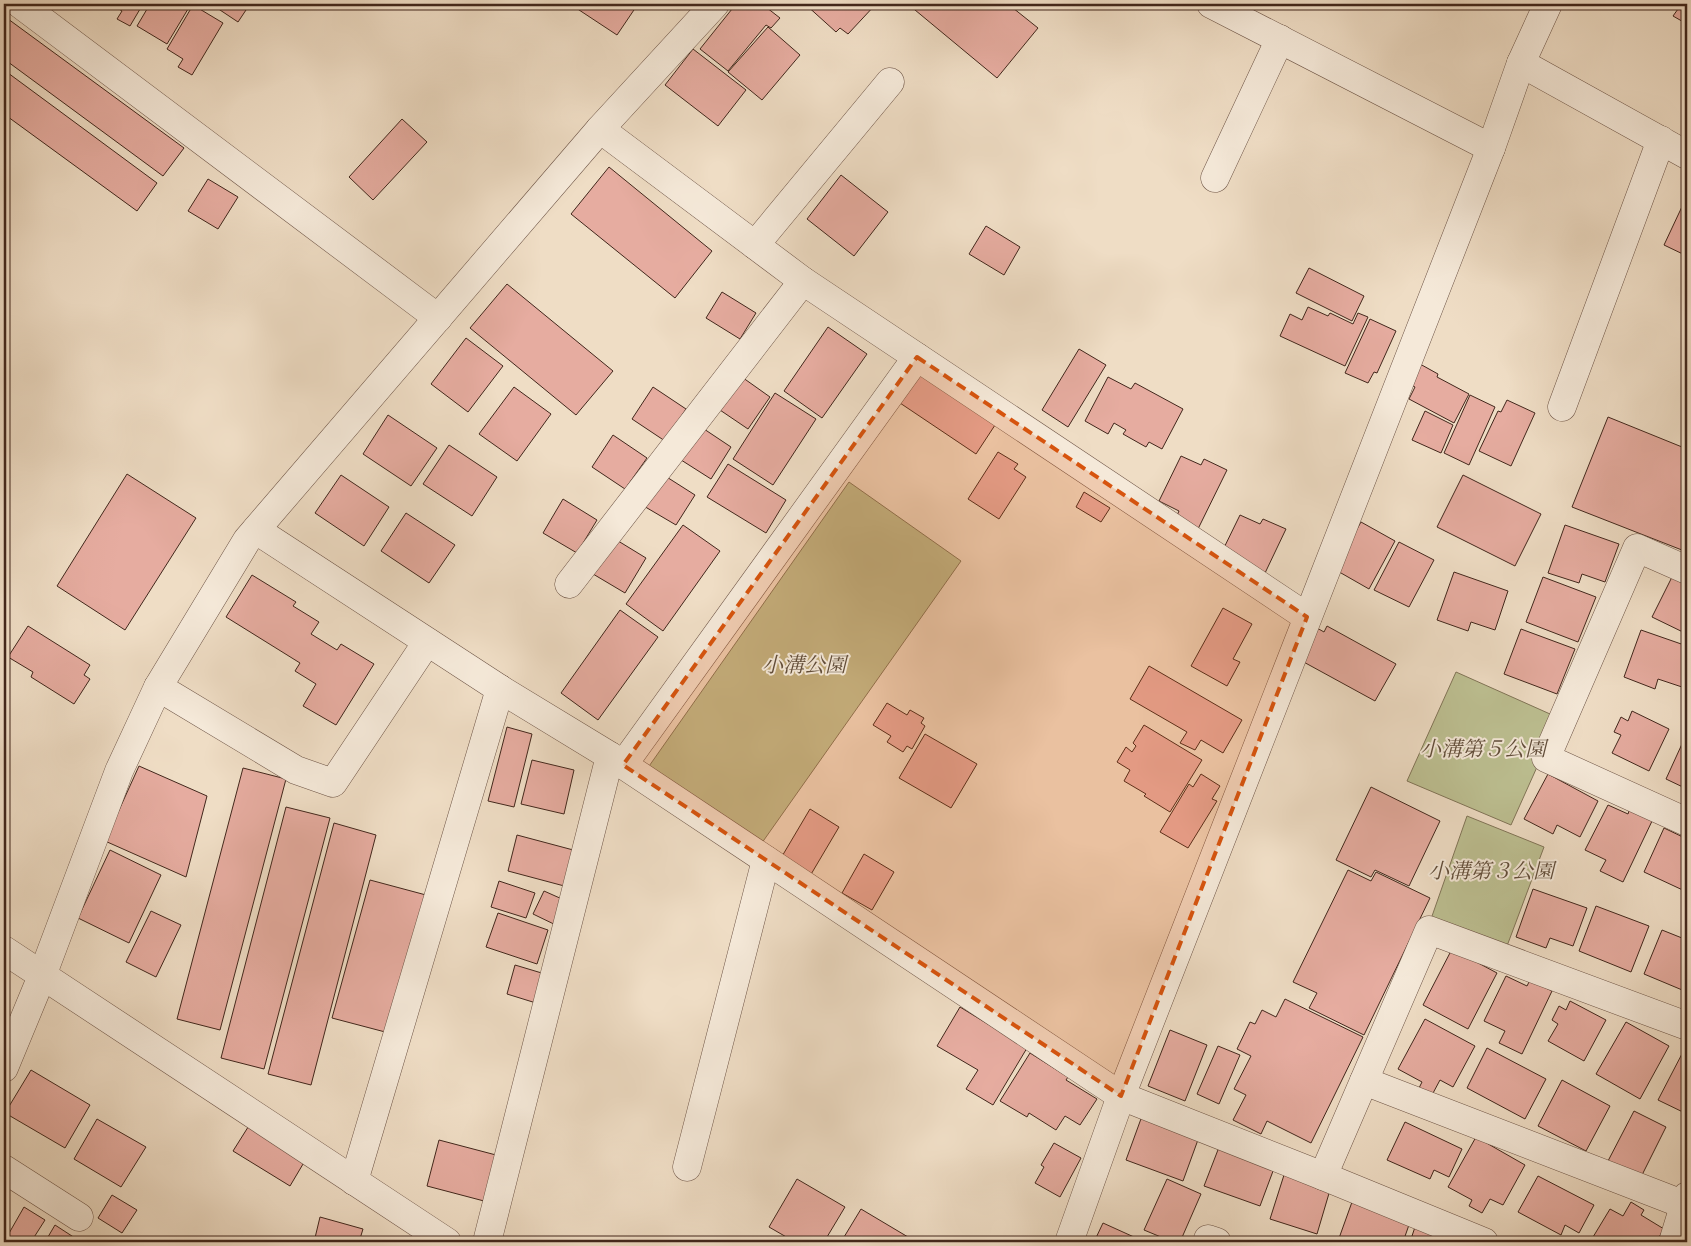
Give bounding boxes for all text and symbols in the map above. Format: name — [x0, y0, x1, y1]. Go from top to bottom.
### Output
park label: 小溝公園 — [762, 652, 849, 682]
park label: 小溝第５公園 — [1420, 736, 1549, 766]
park label: 小溝第３公園 — [1428, 858, 1557, 888]

